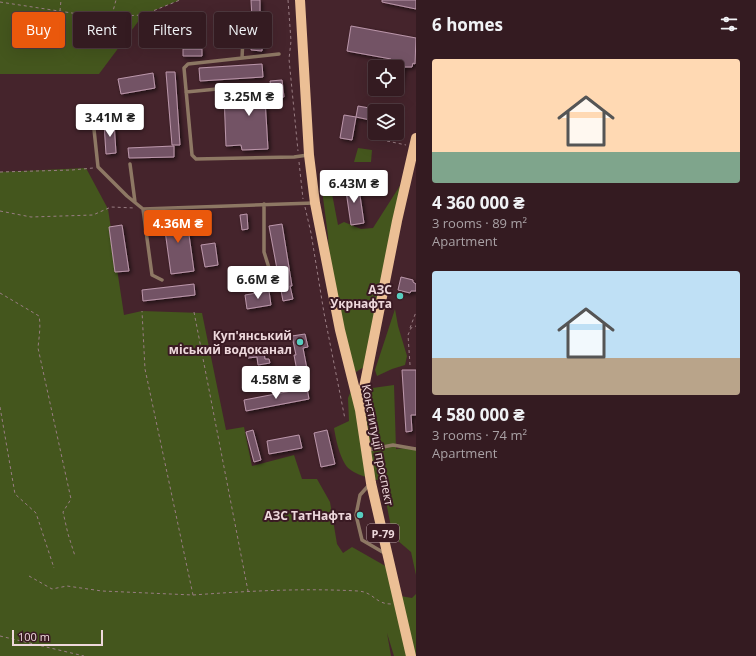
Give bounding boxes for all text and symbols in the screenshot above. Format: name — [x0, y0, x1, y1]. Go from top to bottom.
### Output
chip: Buy — [12, 12, 65, 48]
chip: Rent — [73, 12, 131, 48]
chip: Filters — [139, 12, 206, 48]
chip: New — [214, 12, 272, 48]
text: 6 homes — [432, 13, 503, 36]
icon: filters — [718, 13, 740, 35]
map controls — [368, 60, 404, 140]
button: locate — [368, 60, 404, 96]
pin: 3.25M ₴ — [212, 83, 286, 117]
icon: home — [550, 85, 622, 157]
text: 3.25M ₴ — [224, 87, 274, 105]
pin: 3.41M ₴ — [73, 104, 147, 138]
button: layers — [368, 104, 404, 140]
text: 3.41M ₴ — [85, 108, 135, 126]
pin: 6.43M ₴ — [317, 170, 391, 204]
text: 6.43M ₴ — [329, 174, 379, 192]
text: 4 360 000 ₴ — [432, 191, 525, 214]
pin: 4.36M ₴ — [141, 210, 215, 244]
text: 4.36M ₴ — [153, 214, 203, 232]
text: 3 rooms · 89 m² — [432, 214, 527, 232]
text: Apartment — [432, 232, 497, 250]
pin: 6.6M ₴ — [225, 266, 291, 300]
text: 6.6M ₴ — [237, 270, 279, 288]
place label: АЗС Укрнафта — [330, 281, 392, 312]
marker: АЗС Укрнафта — [395, 291, 405, 301]
icon: home — [550, 297, 622, 369]
place label: Куп'янський міський водоканал — [169, 327, 292, 358]
marker: Куп'янський міський водоканал — [295, 337, 305, 347]
pin: 4.58M ₴ — [239, 366, 313, 400]
text: 4.58M ₴ — [251, 370, 301, 388]
street label: Конституції проспект — [358, 383, 398, 507]
text: 4 580 000 ₴ — [432, 403, 525, 426]
text: 3 rooms · 74 m² — [432, 426, 527, 444]
text: Apartment — [432, 444, 497, 462]
place label: АЗС ТатНафта — [264, 507, 352, 524]
marker: АЗС ТатНафта — [355, 510, 365, 520]
road number: Р-79 — [367, 524, 399, 542]
scale bar — [12, 628, 103, 647]
text: 100 m — [18, 629, 50, 644]

